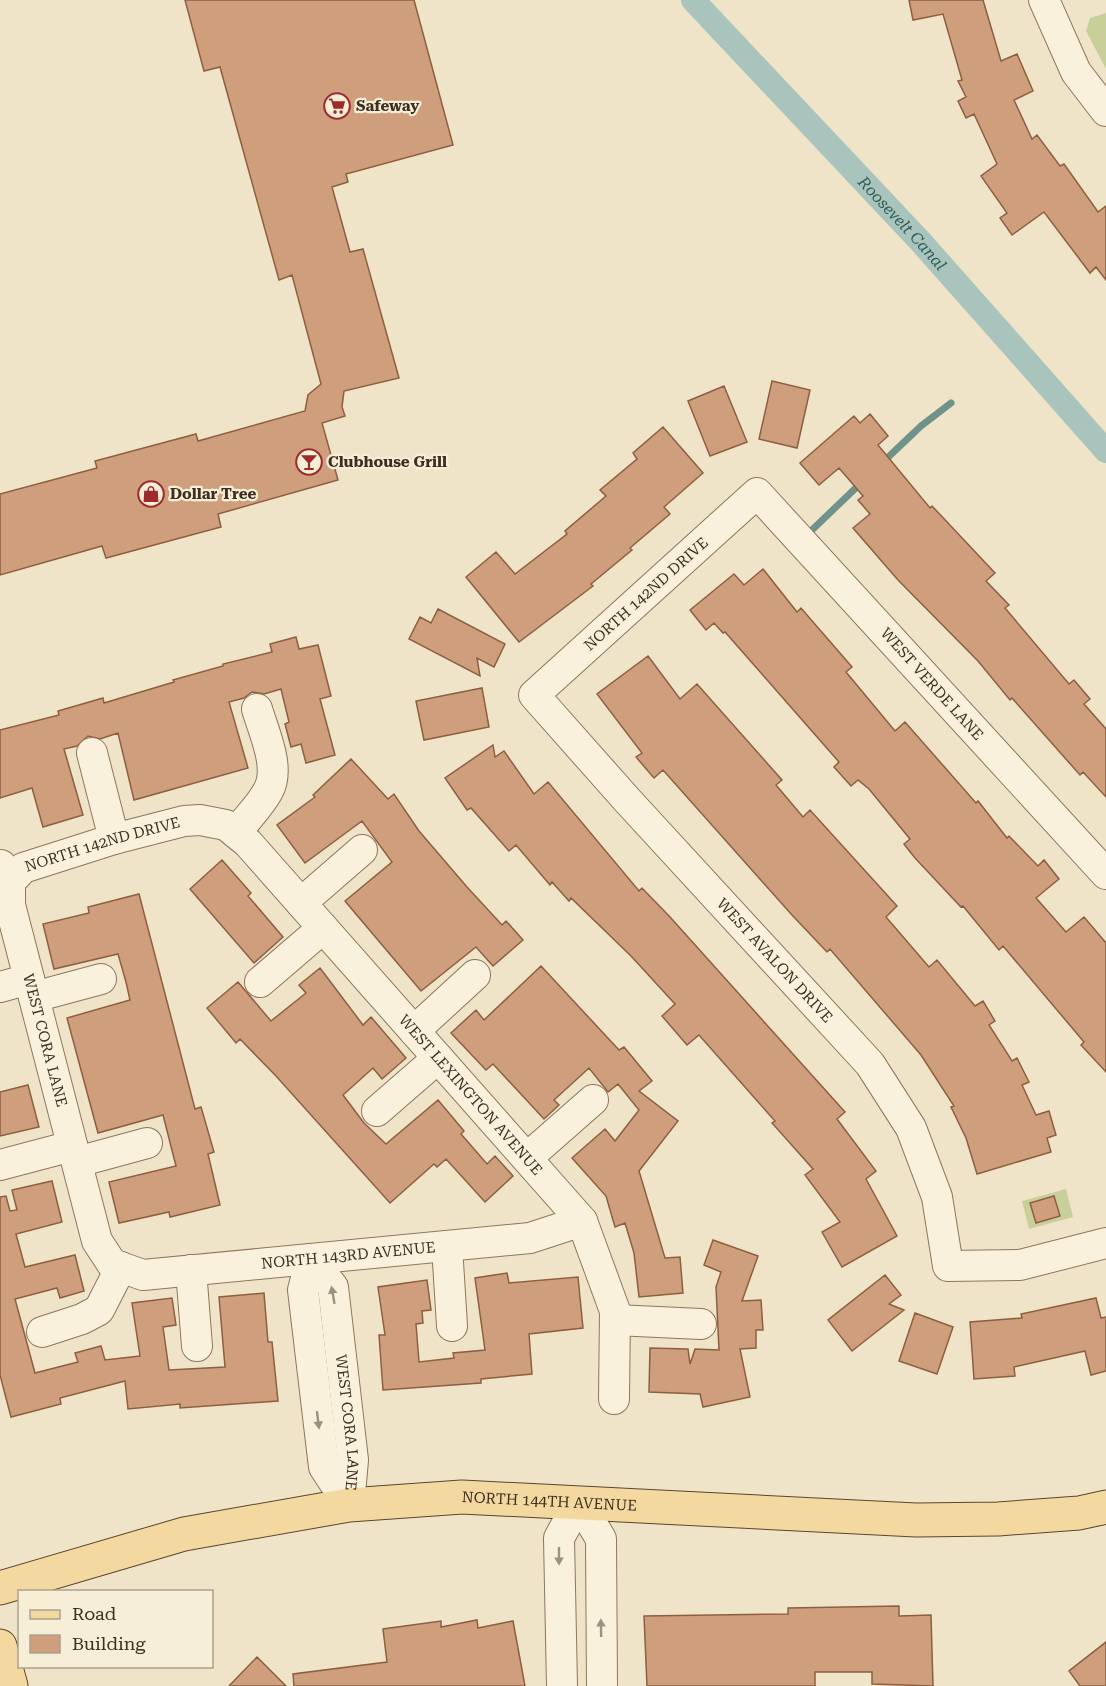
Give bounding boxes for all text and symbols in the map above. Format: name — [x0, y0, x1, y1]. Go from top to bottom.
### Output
supermarket icon: Safeway — [322, 91, 352, 121]
place label: Safeway — [356, 97, 419, 115]
water label: Roosevelt Canal — [853, 172, 950, 274]
bar icon: Clubhouse Grill — [294, 447, 324, 477]
place label: Clubhouse Grill — [328, 453, 447, 471]
shop icon: Dollar Tree — [136, 479, 166, 509]
place label: Dollar Tree — [170, 485, 257, 503]
street label: NORTH 142ND DRIVE — [580, 534, 712, 654]
street label: WEST VERDE LANE — [877, 624, 987, 744]
street label: NORTH 142ND DRIVE — [23, 813, 182, 876]
street label: WEST AVALON DRIVE — [713, 895, 836, 1026]
street label: WEST CORA LANE — [19, 972, 71, 1109]
street label: WEST LEXINGTON AVENUE — [395, 1011, 546, 1179]
street label: NORTH 143RD AVENUE — [260, 1238, 436, 1273]
one-way arrow — [328, 1285, 337, 1304]
street label: WEST CORA LANE — [332, 1353, 362, 1491]
one-way arrow — [313, 1411, 323, 1430]
street label: NORTH 144TH AVENUE — [461, 1488, 637, 1515]
one-way arrow — [555, 1546, 564, 1565]
legend — [18, 1590, 213, 1668]
text: Road — [72, 1603, 117, 1624]
one-way arrow — [597, 1618, 606, 1637]
text: Building — [72, 1633, 146, 1654]

